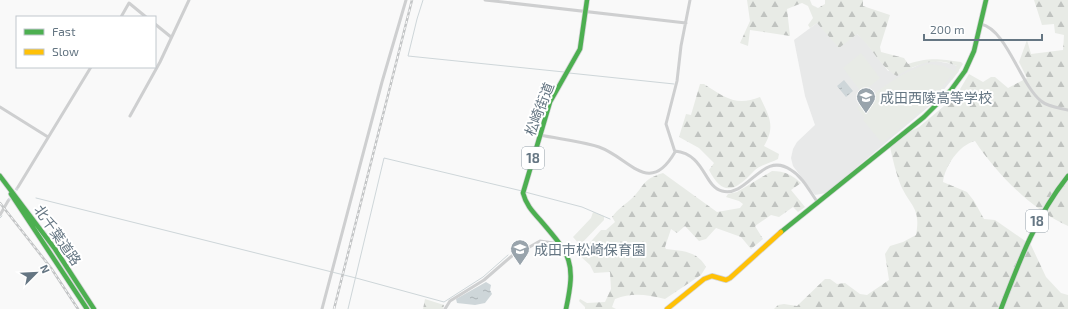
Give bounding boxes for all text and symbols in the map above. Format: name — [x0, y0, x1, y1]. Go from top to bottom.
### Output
legend — [16, 16, 156, 68]
scale bar — [924, 16, 1042, 42]
text: 200 m — [930, 22, 964, 36]
text: Fast — [52, 24, 76, 38]
text: Slow — [52, 44, 79, 58]
street label: 松崎街道 — [521, 80, 557, 138]
school or university icon: 成田西陵高等学校 — [855, 86, 877, 114]
place label: 成田西陵高等学校 — [880, 89, 992, 106]
road number: 18 — [522, 147, 544, 169]
street label: 北千葉道路 — [31, 201, 85, 269]
road number: 18 — [1026, 210, 1048, 232]
school or university icon: 成田市松崎保育園 — [509, 238, 531, 266]
place label: 成田市松崎保育園 — [534, 241, 646, 258]
north arrow — [16, 253, 56, 293]
text: N — [38, 262, 53, 275]

